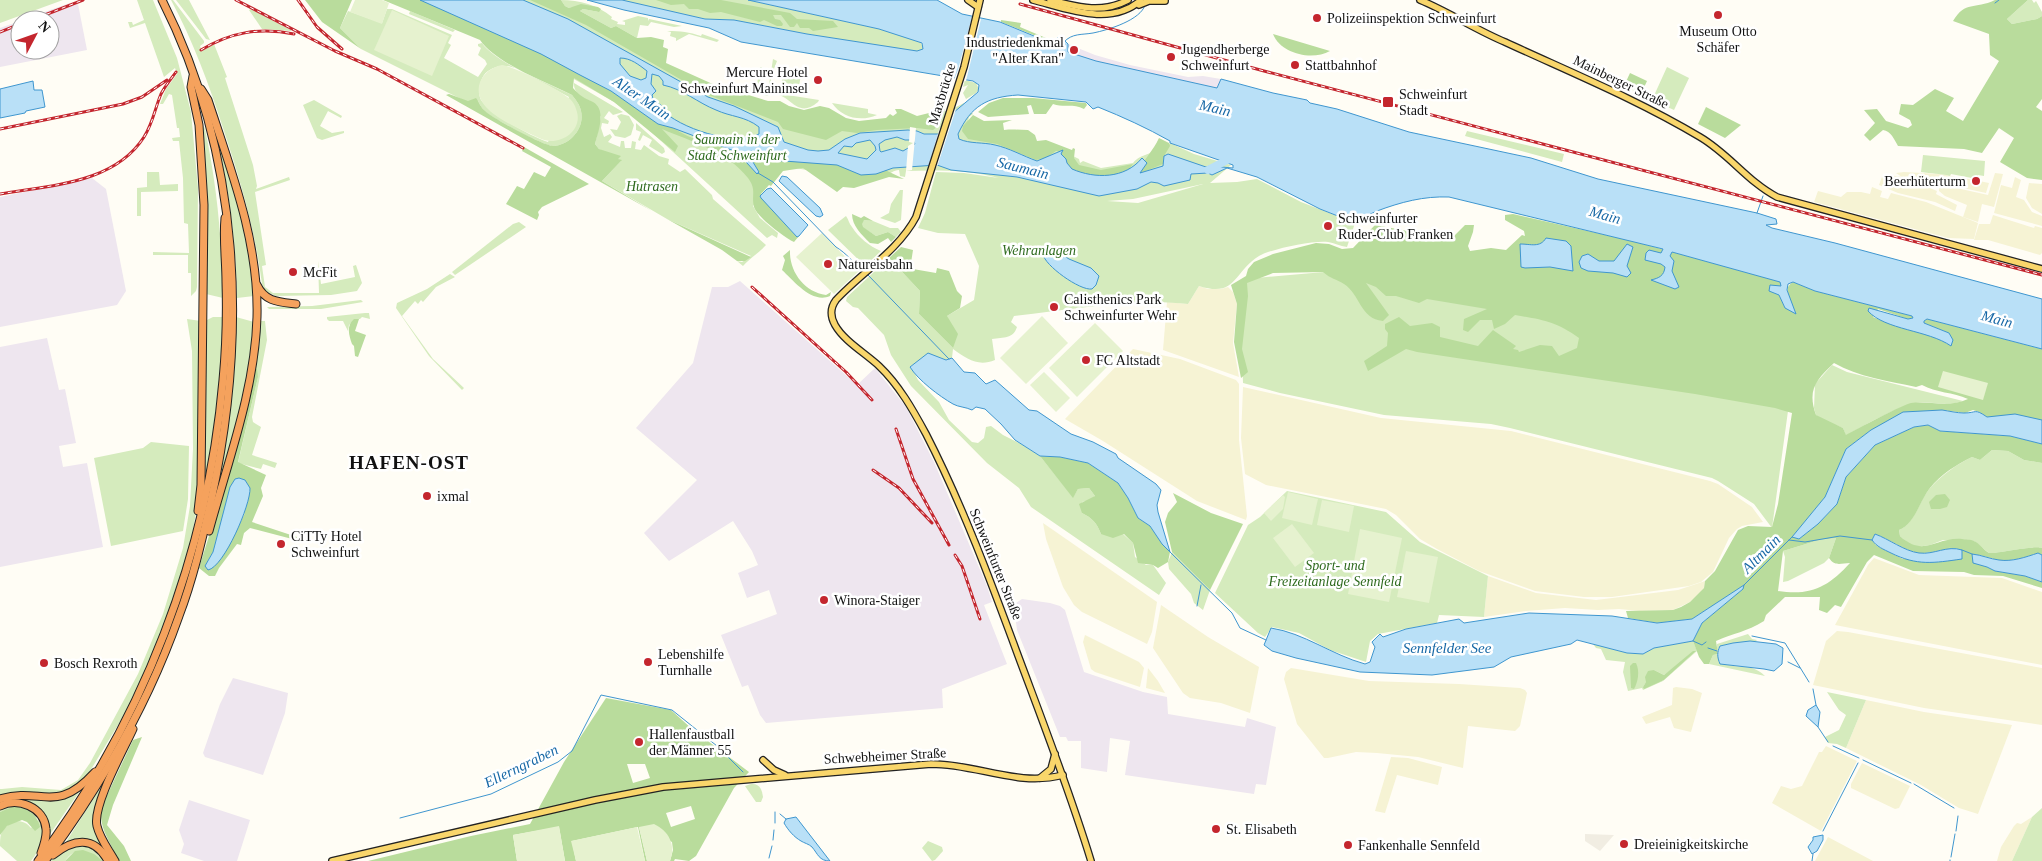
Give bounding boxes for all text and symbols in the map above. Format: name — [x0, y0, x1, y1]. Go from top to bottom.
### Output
marker: Museum Otto Schäfer — [1712, 9, 1724, 21]
north arrow — [10, 10, 60, 60]
place label: Polizeiinspektion Schweinfurt — [1327, 11, 1496, 26]
marker: Polizeiinspektion Schweinfurt — [1311, 12, 1323, 24]
text: N — [35, 18, 53, 36]
place label: Museum Otto Schäfer — [1679, 24, 1757, 55]
place label: Industriedenkmal "Alter Kran" — [966, 35, 1064, 66]
place label: Jugendherberge Schweinfurt — [1181, 42, 1269, 73]
marker: Industriedenkmal "Alter Kran" — [1068, 44, 1080, 56]
marker: Jugendherberge Schweinfurt — [1165, 51, 1177, 63]
street label: Mainberger Straße — [1571, 52, 1671, 112]
place label: Stattbahnhof — [1305, 58, 1377, 73]
marker: Stattbahnhof — [1289, 59, 1301, 71]
street label: Maxbrücke — [926, 61, 958, 127]
place label: Mercure Hotel Schweinfurt Maininsel — [680, 65, 808, 96]
water label: Alter Main — [610, 73, 674, 123]
marker: Mercure Hotel Schweinfurt Maininsel — [812, 74, 824, 86]
place label: Schweinfurt Stadt — [1399, 87, 1468, 118]
marker: Schweinfurt Stadt — [1381, 95, 1395, 109]
water label: Main — [1197, 96, 1232, 119]
park label: Saumain in der Stadt Schweinfurt — [687, 132, 788, 163]
water label: Saumain — [996, 154, 1050, 182]
place label: Beerhüterturm — [1884, 174, 1966, 189]
marker: Beerhüterturm — [1970, 175, 1982, 187]
park label: Hutrasen — [625, 179, 678, 194]
water label: Main — [1587, 203, 1622, 227]
place label: Schweinfurter Ruder-Club Franken — [1338, 211, 1453, 242]
marker: Schweinfurter Ruder-Club Franken — [1322, 220, 1334, 232]
park label: Wehranlagen — [1002, 243, 1076, 258]
place label: Natureisbahn — [838, 257, 913, 272]
marker: Natureisbahn — [822, 258, 834, 270]
place label: McFit — [303, 265, 337, 280]
marker: McFit — [287, 266, 299, 278]
place label: Calisthenics Park Schweinfurter Wehr — [1064, 292, 1177, 323]
marker: Calisthenics Park Schweinfurter Wehr — [1048, 301, 1060, 313]
water label: Main — [1979, 307, 2014, 331]
place label: FC Altstadt — [1096, 353, 1160, 368]
marker: FC Altstadt — [1080, 354, 1092, 366]
district label: HAFEN-OST — [349, 452, 469, 473]
place label: ixmal — [437, 489, 469, 504]
marker: ixmal — [421, 490, 433, 502]
street label: Schweinfurter Straße — [967, 506, 1025, 622]
place label: CiTTy Hotel Schweinfurt — [291, 529, 362, 560]
water label: Altmain — [1738, 532, 1783, 577]
marker: CiTTy Hotel Schweinfurt — [275, 538, 287, 550]
park label: Sport- und Freizeitanlage Sennfeld — [1268, 558, 1402, 589]
place label: Winora-Staiger — [834, 593, 920, 608]
marker: Winora-Staiger — [818, 594, 830, 606]
water label: Sennfelder See — [1403, 640, 1492, 656]
place label: Lebenshilfe Turnhalle — [658, 647, 724, 678]
place label: Bosch Rexroth — [54, 656, 138, 671]
marker: Lebenshilfe Turnhalle — [642, 656, 654, 668]
marker: Bosch Rexroth — [38, 657, 50, 669]
place label: Hallenfaustball der Männer 55 — [649, 727, 735, 758]
marker: Hallenfaustball der Männer 55 — [633, 736, 645, 748]
water label: Ellerngraben — [481, 741, 560, 791]
street label: Schwebheimer Straße — [823, 745, 947, 767]
place label: St. Elisabeth — [1226, 822, 1297, 837]
marker: St. Elisabeth — [1210, 823, 1222, 835]
place label: Dreieinigkeitskirche — [1634, 837, 1748, 852]
place label: Fankenhalle Sennfeld — [1358, 838, 1480, 853]
marker: Dreieinigkeitskirche — [1618, 838, 1630, 850]
marker: Fankenhalle Sennfeld — [1342, 839, 1354, 851]

